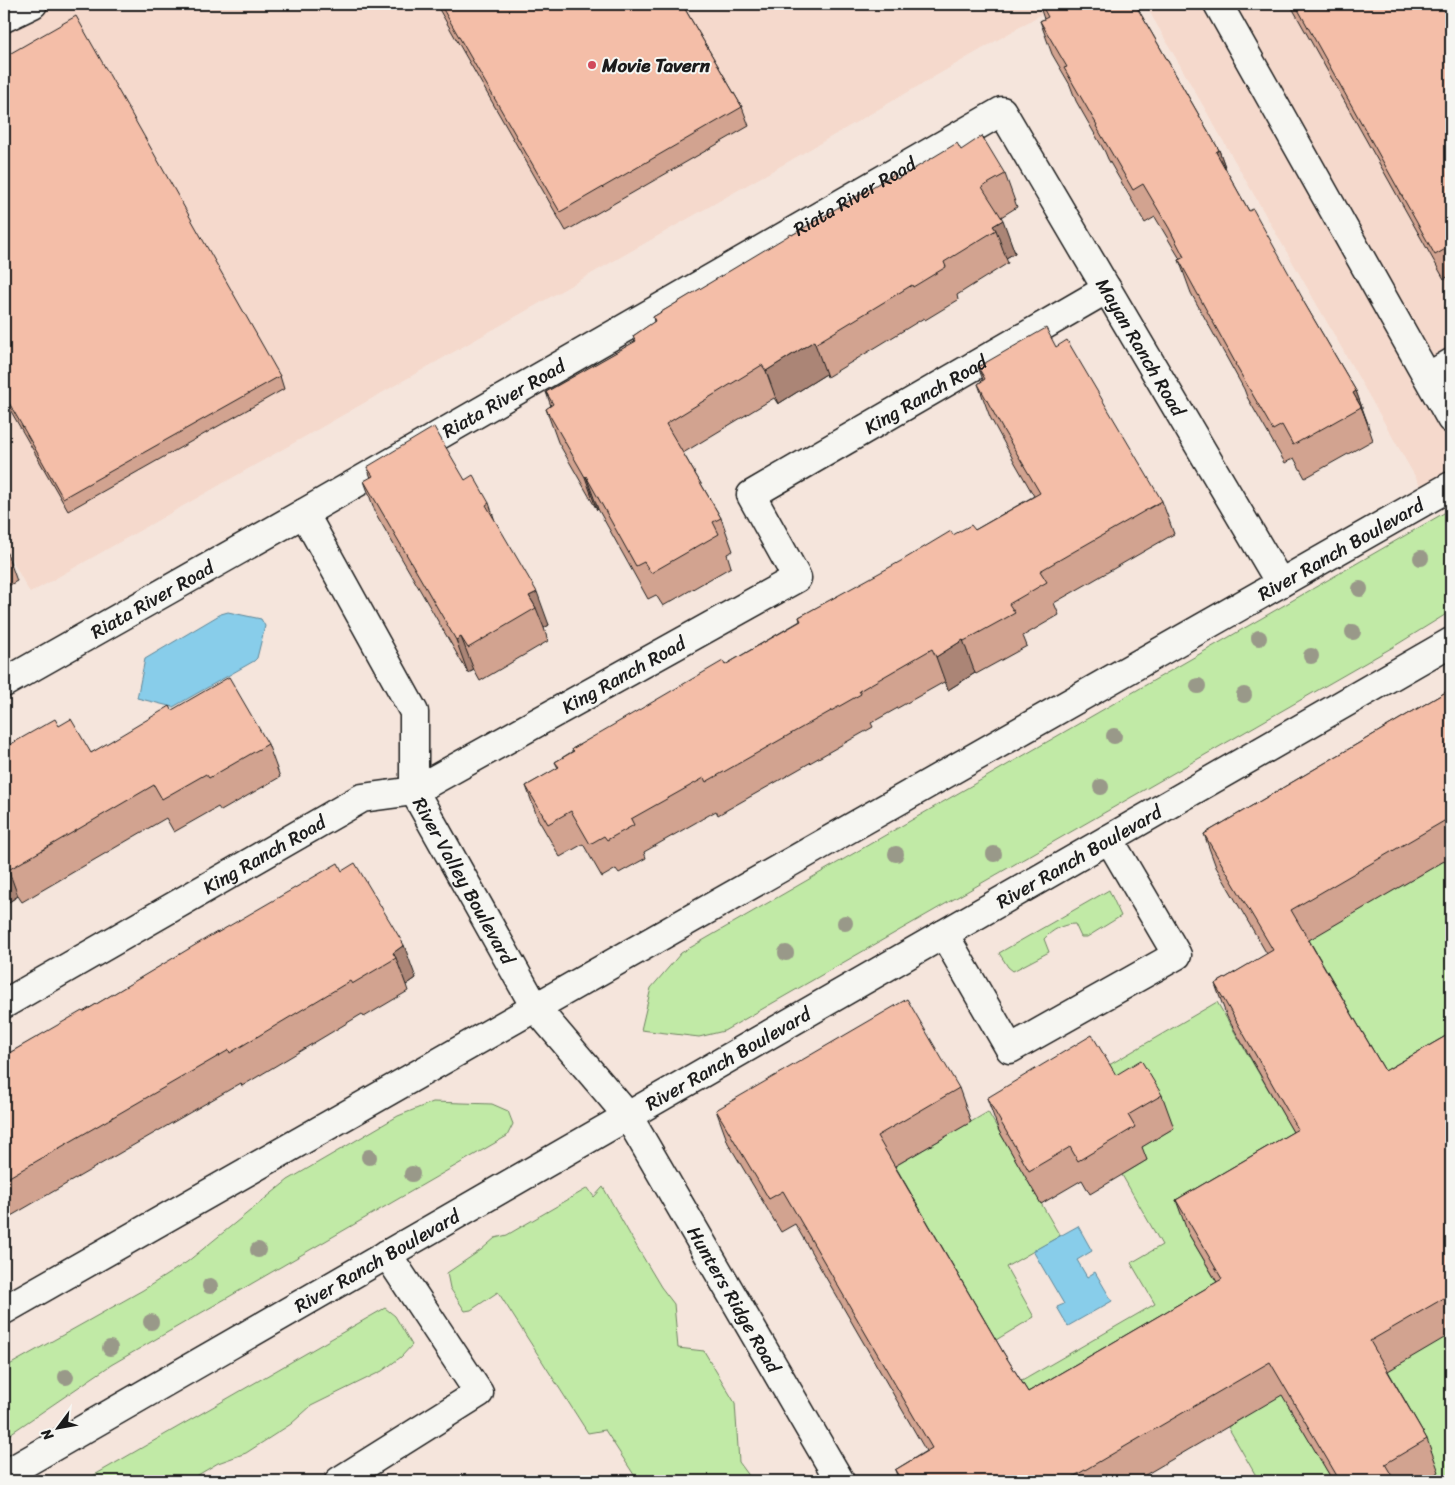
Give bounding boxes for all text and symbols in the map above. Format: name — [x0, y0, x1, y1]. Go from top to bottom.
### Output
place label: Movie Tavern — [601, 49, 711, 82]
marker: Movie Tavern — [586, 59, 598, 71]
street label: Riata River Road — [787, 146, 924, 245]
street label: Mayan Ranch Road — [1087, 271, 1196, 424]
street label: King Ranch Road — [857, 344, 995, 443]
street label: Riata River Road — [436, 348, 573, 447]
street label: River Ranch Boulevard — [1251, 487, 1432, 609]
street label: Riata River Road — [84, 550, 222, 647]
street label: King Ranch Road — [555, 626, 693, 722]
street label: River Valley Boulevard — [404, 791, 525, 972]
street label: River Ranch Boulevard — [989, 794, 1170, 917]
street label: King Ranch Road — [196, 805, 334, 903]
street label: River Ranch Boulevard — [638, 997, 819, 1119]
street label: River Ranch Boulevard — [287, 1199, 468, 1321]
street label: Hunters Ridge Road — [679, 1219, 791, 1381]
north arrow — [32, 1402, 82, 1452]
text: N — [34, 1424, 61, 1446]

